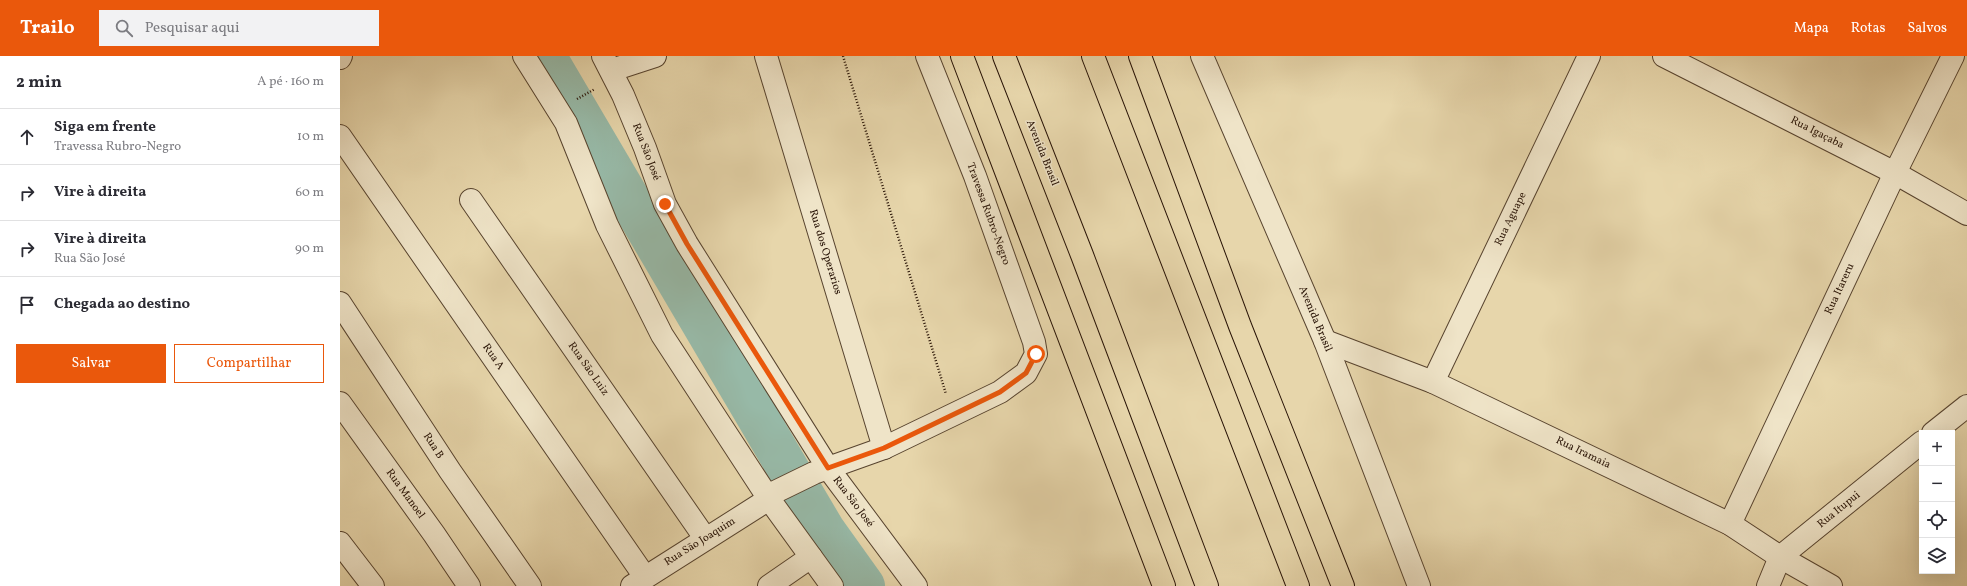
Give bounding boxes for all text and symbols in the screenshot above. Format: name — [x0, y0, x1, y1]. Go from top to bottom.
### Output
search box — [99, 10, 379, 46]
text: Trailo — [20, 15, 75, 41]
icon: search — [113, 17, 135, 39]
text: Pesquisar aqui — [145, 18, 240, 39]
text: Mapa — [1794, 19, 1829, 38]
text: Rotas — [1851, 19, 1885, 38]
text: Salvos — [1907, 19, 1947, 38]
text: 2 min — [16, 71, 62, 94]
text: A pé · 160 m — [257, 73, 324, 91]
street label: Rua Igaçaba — [1788, 113, 1847, 153]
text: Siga em frente — [54, 117, 156, 138]
street label: Avenida Brasil — [1022, 118, 1062, 188]
street label: Rua São José — [628, 121, 664, 183]
icon: ahead — [16, 126, 38, 148]
text: 10 m — [297, 128, 324, 146]
text: Travessa Rubro-Negro — [54, 138, 181, 156]
street label: Travessa Rubro-Negro — [963, 161, 1014, 267]
icon: right — [16, 182, 38, 204]
text: Vire à direita — [54, 182, 146, 203]
text: 60 m — [296, 184, 324, 202]
street label: Rua Aguape — [1492, 190, 1530, 248]
route end — [656, 195, 674, 213]
street label: Rua dos Operarios — [805, 207, 845, 297]
text: Vire à direita — [54, 229, 146, 250]
icon: right — [16, 238, 38, 260]
text: 90 m — [295, 240, 324, 258]
text: Rua São José — [54, 250, 125, 268]
street label: Rua Itareru — [1822, 261, 1858, 317]
street label: Avenida Brasil — [1294, 284, 1336, 354]
icon: arrive — [16, 294, 38, 316]
text: Chegada ao destino — [54, 294, 190, 315]
street label: Rua São Luiz — [564, 339, 612, 399]
street label: Rua A — [478, 341, 508, 373]
button: Salvar — [16, 344, 166, 383]
button: Compartilhar — [174, 344, 324, 383]
route start — [1027, 345, 1045, 363]
street label: Rua B — [419, 430, 447, 462]
map controls — [1919, 430, 1955, 574]
button: + — [1919, 430, 1955, 466]
street label: Rua Iramaia — [1553, 433, 1613, 473]
street label: Rua Manoel — [382, 466, 428, 522]
button: − — [1919, 466, 1955, 502]
street label: Rua São José — [829, 473, 877, 531]
street label: Rua Itupui — [1814, 488, 1864, 532]
button: locate — [1919, 502, 1955, 538]
street label: Rua São Joaquim — [662, 514, 739, 570]
button: layers — [1919, 538, 1955, 574]

